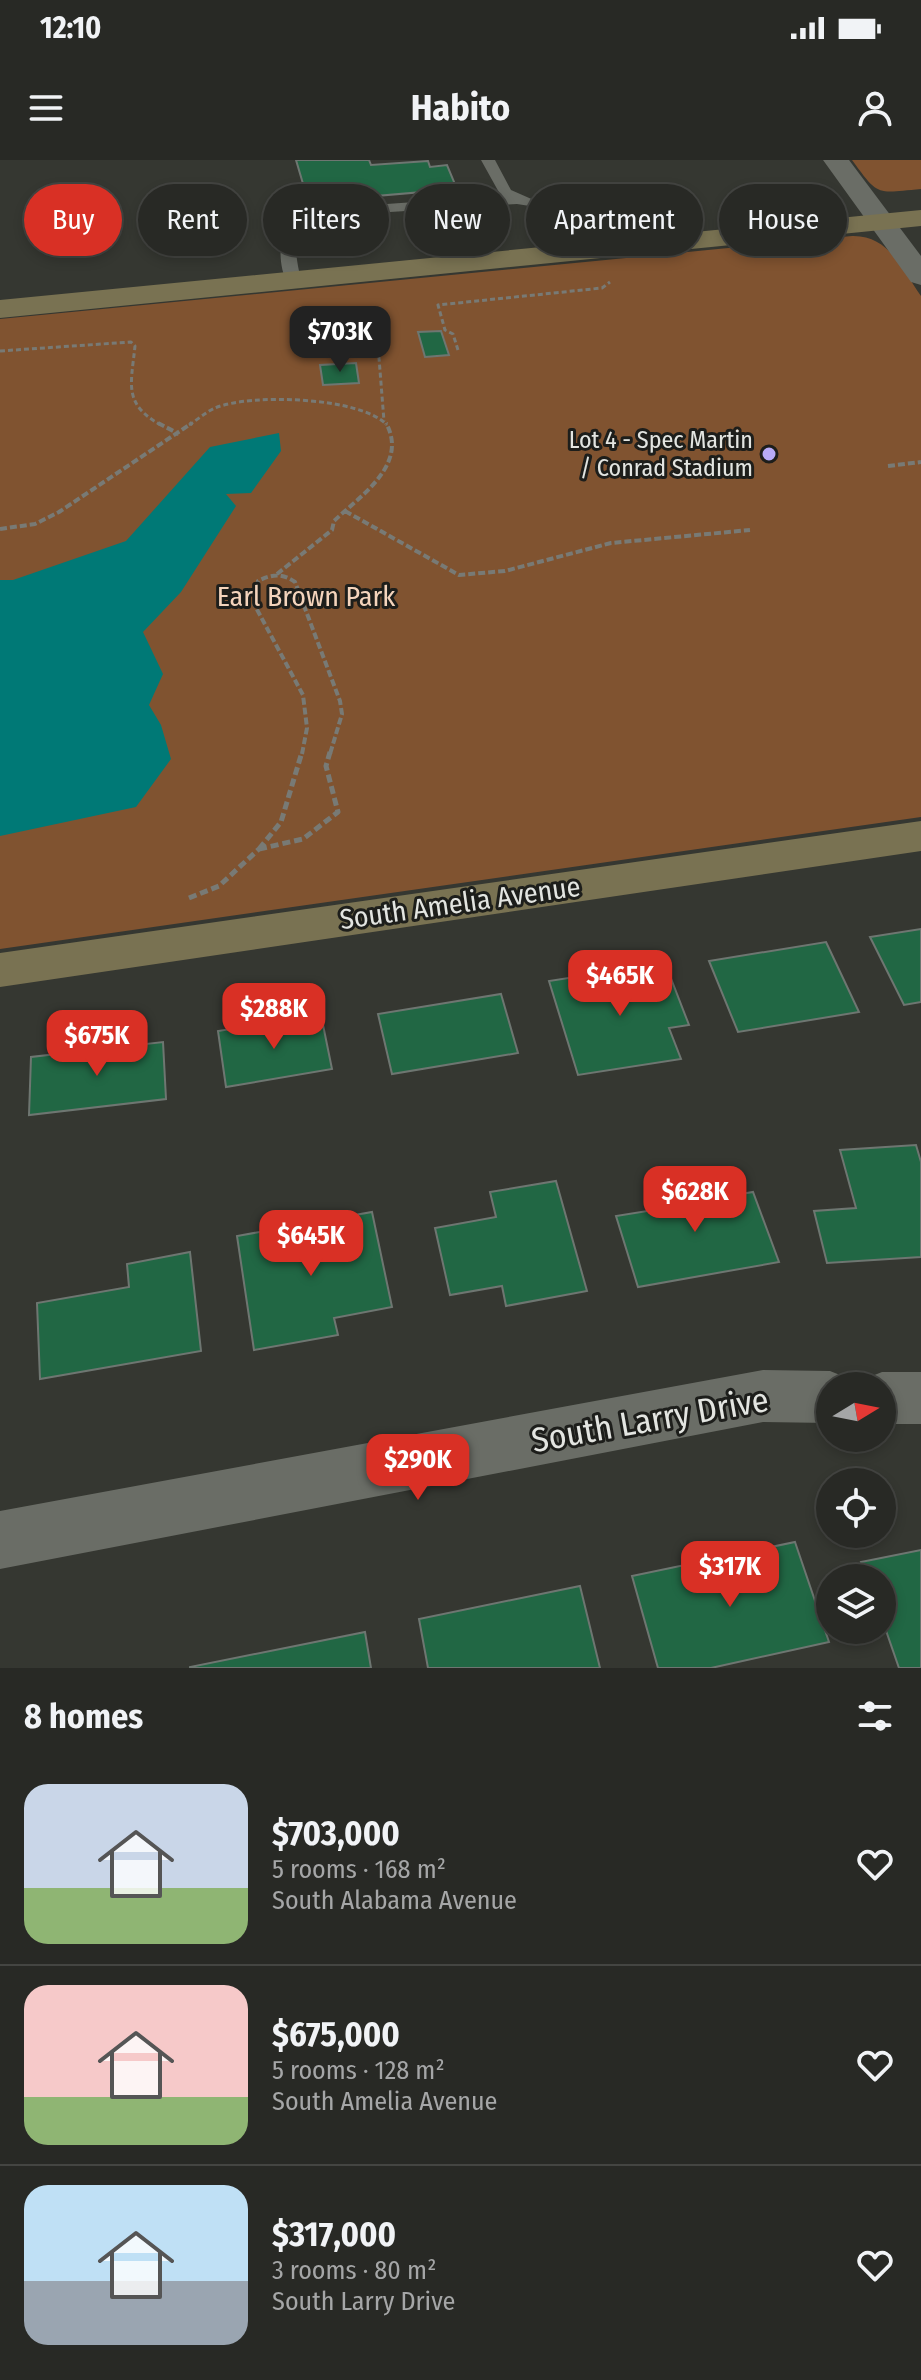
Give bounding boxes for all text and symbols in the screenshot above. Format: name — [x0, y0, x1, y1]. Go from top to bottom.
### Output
text: 12:10 — [40, 10, 102, 46]
icon: menu — [24, 86, 68, 130]
text: Habito — [411, 86, 510, 130]
icon: person — [853, 86, 897, 130]
chip: Buy — [24, 184, 122, 256]
chip: Rent — [138, 184, 247, 256]
chip: Filters — [263, 184, 389, 256]
chip: New — [405, 184, 510, 256]
chip: Apartment — [526, 184, 703, 256]
chip: House — [719, 184, 847, 256]
pin: $703K — [284, 306, 396, 374]
text: $703K — [308, 316, 372, 347]
place label: Lot 4 - Spec Martin / Conrad Stadium — [569, 426, 753, 482]
marker: Lot 4 - Spec Martin / Conrad Stadium — [760, 445, 778, 463]
park label: Earl Brown Park — [217, 580, 396, 613]
street label: South Amelia Avenue — [338, 870, 582, 936]
pin: $465K — [564, 950, 676, 1018]
text: $465K — [586, 960, 654, 991]
pin: $288K — [218, 983, 330, 1051]
text: $288K — [240, 993, 308, 1024]
pin: $675K — [41, 1010, 153, 1078]
text: $675K — [65, 1020, 129, 1051]
pin: $628K — [639, 1166, 751, 1234]
text: $628K — [661, 1176, 729, 1207]
pin: $645K — [255, 1210, 367, 1278]
text: $645K — [277, 1220, 345, 1251]
north arrow — [816, 1372, 896, 1452]
map controls — [816, 1372, 896, 1644]
street label: South Larry Drive — [528, 1379, 772, 1461]
pin: $290K — [362, 1434, 474, 1502]
text: $290K — [384, 1444, 452, 1475]
button: locate — [816, 1468, 896, 1548]
pin: $317K — [674, 1541, 786, 1609]
text: $317K — [699, 1551, 761, 1582]
button: layers — [816, 1564, 896, 1644]
icon: filters — [853, 1694, 897, 1738]
text: 8 homes — [24, 1696, 143, 1737]
text: $703,000 — [272, 1813, 400, 1854]
icon: home — [88, 1816, 184, 1912]
icon: heart — [853, 1842, 897, 1886]
text: 5 rooms · 168 m² — [272, 1854, 446, 1885]
text: South Alabama Avenue — [272, 1885, 517, 1916]
text: $675,000 — [272, 2014, 400, 2055]
icon: home — [88, 2017, 184, 2113]
icon: heart — [853, 2043, 897, 2087]
text: 5 rooms · 128 m² — [272, 2055, 445, 2086]
text: South Amelia Avenue — [272, 2086, 497, 2117]
text: $317,000 — [272, 2214, 396, 2255]
icon: home — [88, 2217, 184, 2313]
icon: heart — [853, 2243, 897, 2287]
text: 3 rooms · 80 m² — [272, 2255, 436, 2286]
text: South Larry Drive — [272, 2286, 455, 2317]

